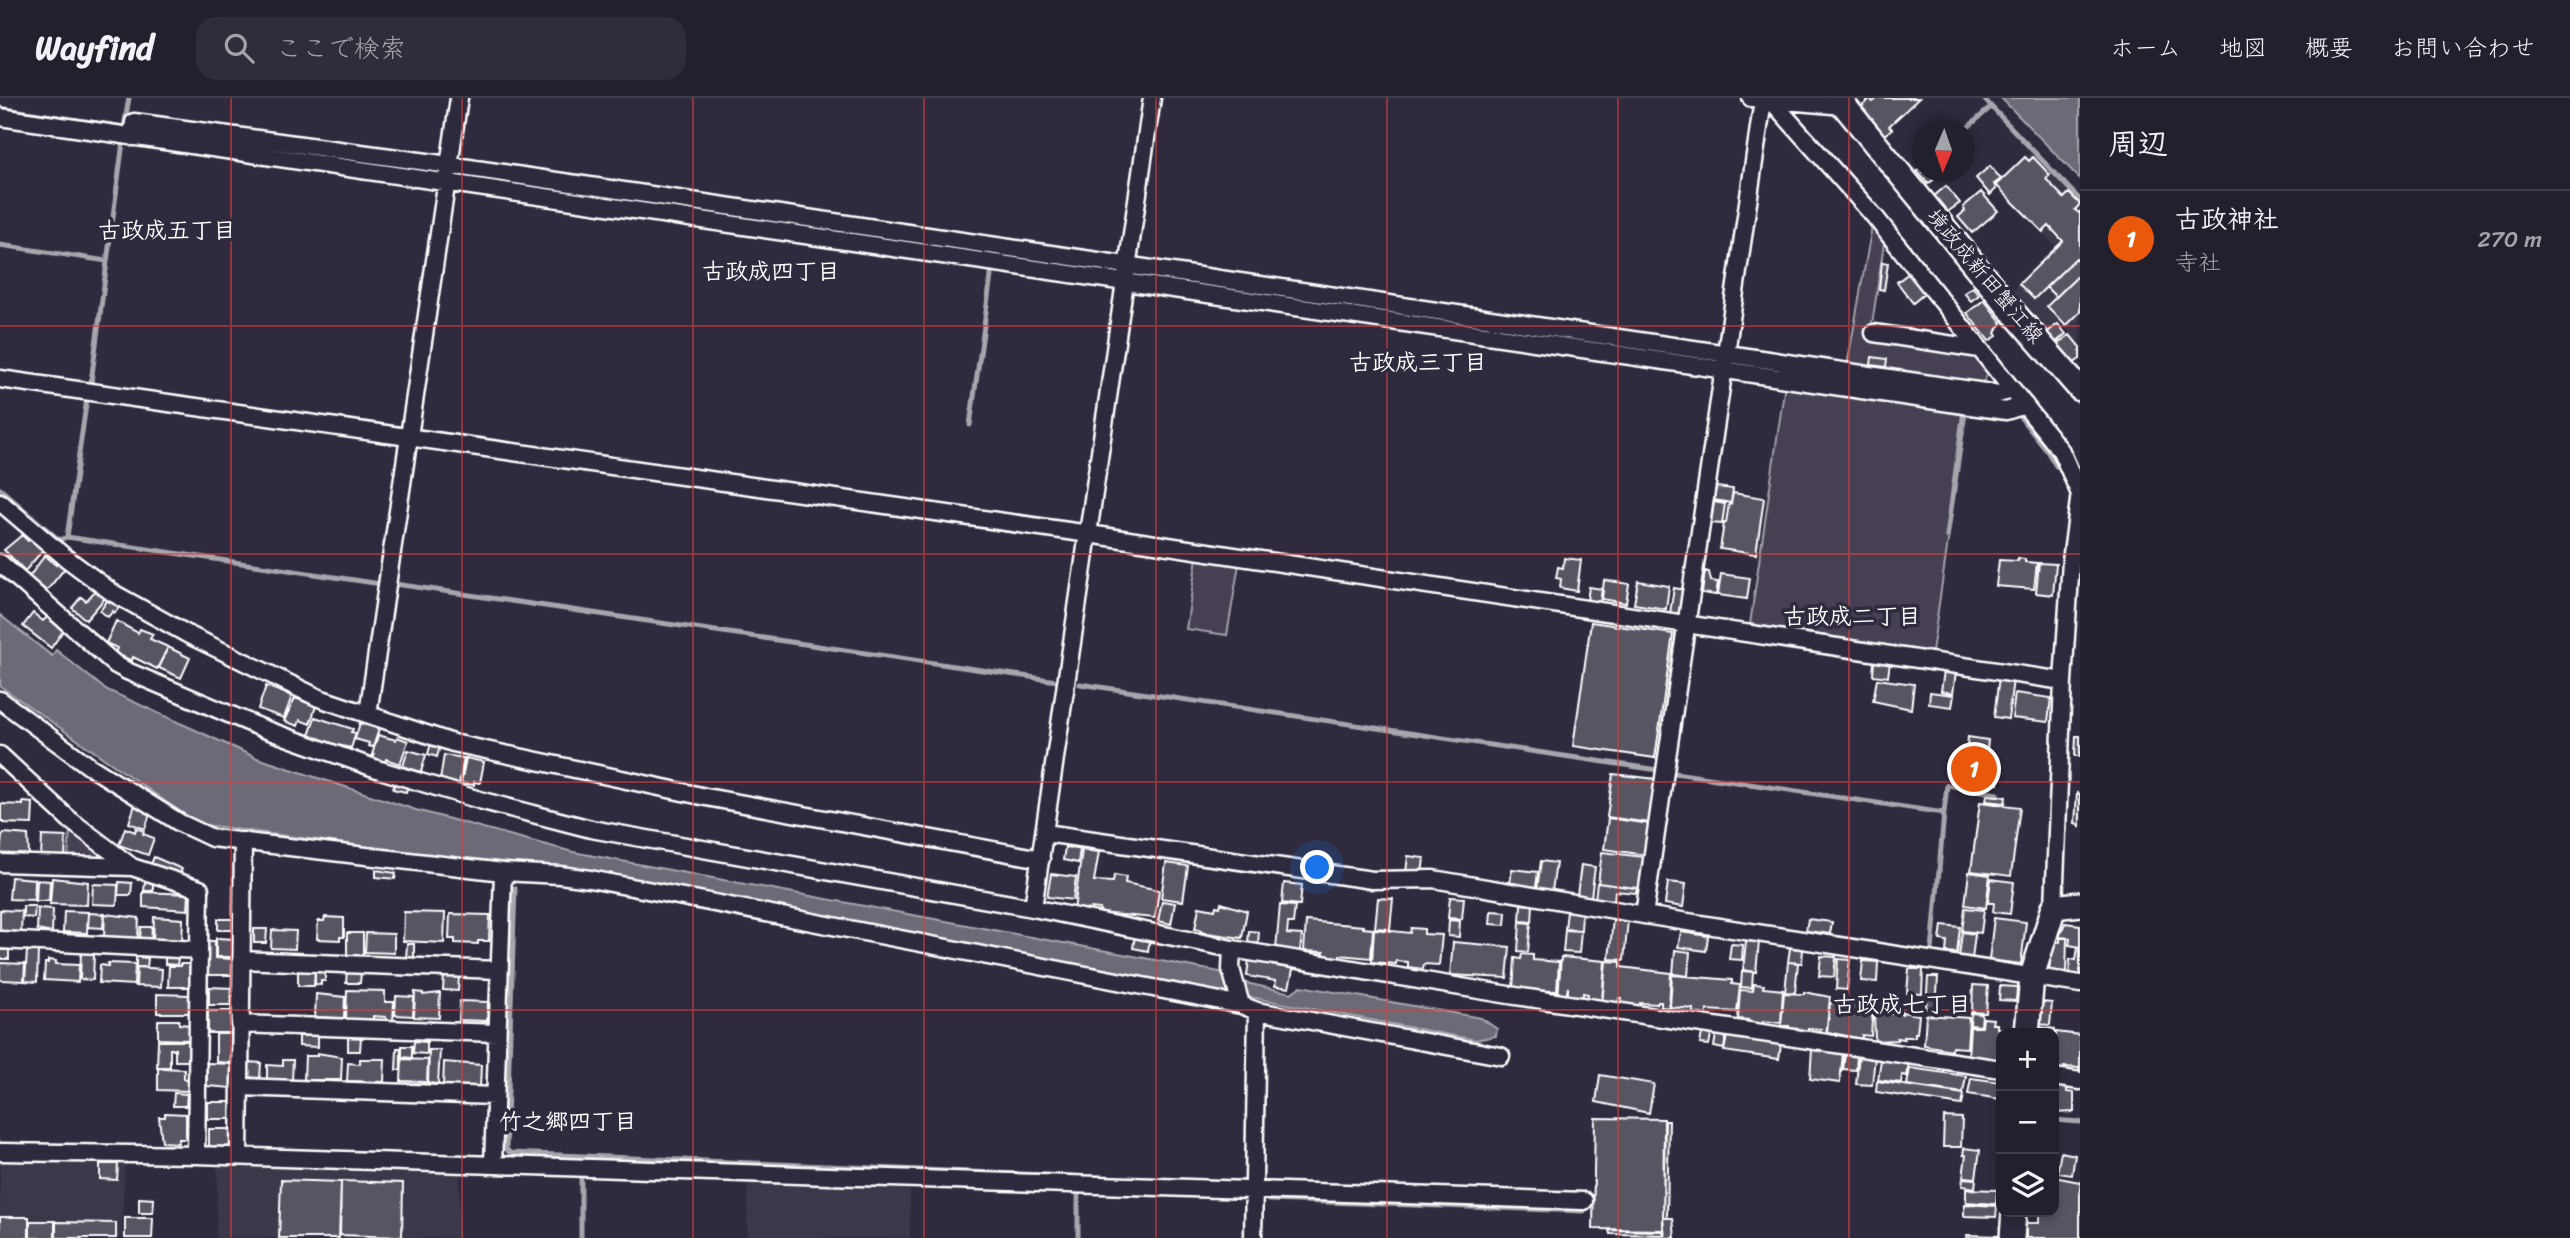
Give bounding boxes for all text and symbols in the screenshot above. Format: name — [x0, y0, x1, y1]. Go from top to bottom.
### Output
search box — [196, 17, 686, 80]
text: Wayfind — [35, 19, 154, 77]
text: ここで検索 — [276, 25, 406, 71]
text: ホーム — [2110, 27, 2181, 69]
text: 地図 — [2219, 27, 2267, 69]
text: 概要 — [2305, 27, 2353, 69]
text: お問い合わせ — [2391, 27, 2535, 69]
icon: search — [220, 29, 258, 67]
text: 周辺 — [2108, 117, 2168, 171]
north arrow — [1912, 119, 1975, 182]
text: 古政神社 — [2175, 196, 2279, 242]
street label: 境政成新田蟹江線 — [1916, 199, 2054, 353]
district label: 古政成五丁目 — [98, 210, 236, 251]
text: 1 — [2126, 219, 2136, 260]
text: 270 m — [2477, 219, 2542, 260]
text: 寺社 — [2175, 242, 2221, 283]
district label: 古政成四丁目 — [702, 251, 840, 292]
district label: 古政成三丁目 — [1349, 342, 1487, 383]
district label: 古政成二丁目 — [1783, 596, 1921, 637]
pin: 1 — [1951, 743, 1997, 795]
your location — [1300, 850, 1334, 884]
district label: 古政成七丁目 — [1833, 984, 1971, 1025]
map controls — [1996, 1028, 2059, 1217]
button: + — [1996, 1028, 2059, 1091]
button: − — [1996, 1091, 2059, 1154]
district label: 竹之郷四丁目 — [499, 1101, 637, 1142]
button: layers — [1996, 1154, 2059, 1217]

